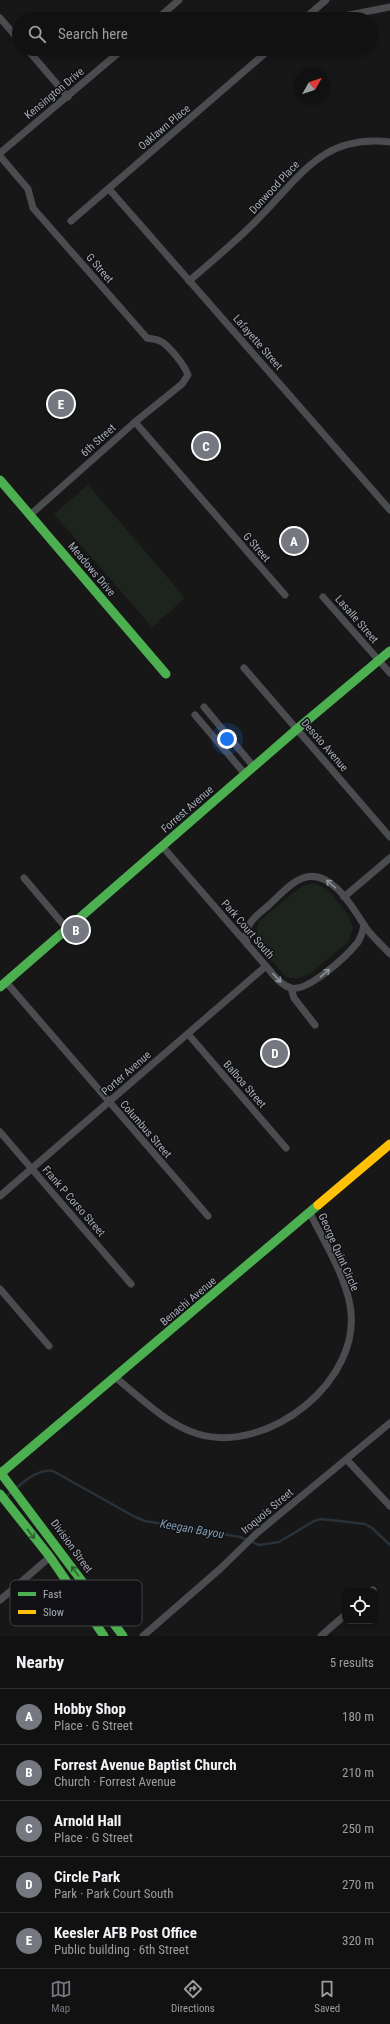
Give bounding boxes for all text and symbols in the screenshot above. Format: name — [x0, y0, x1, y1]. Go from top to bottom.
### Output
search box — [12, 12, 378, 56]
icon: search — [26, 23, 48, 45]
text: Search here — [58, 25, 128, 43]
street label: Kensington Drive — [22, 65, 87, 122]
north arrow — [294, 68, 330, 104]
street label: Oaklawn Place — [136, 102, 193, 153]
street label: Donwood Place — [247, 158, 302, 216]
street label: G Street — [83, 251, 116, 286]
street label: Lafayette Street — [230, 312, 285, 373]
pin: E — [48, 389, 74, 419]
street label: 6th Street — [78, 421, 118, 459]
pin: C — [193, 431, 219, 461]
pin: A — [281, 526, 307, 556]
street label: G Street — [240, 530, 273, 565]
street label: Meadows Drive — [65, 540, 118, 599]
street label: Lasalle Street — [332, 593, 381, 646]
street label: Desoto Avenue — [298, 717, 351, 774]
your location — [217, 729, 237, 749]
street label: Forrest Avenue — [159, 783, 216, 836]
one-way arrow — [325, 880, 336, 889]
street label: Park Court South — [219, 897, 277, 961]
pin: B — [63, 915, 89, 945]
one-way arrow — [319, 968, 330, 977]
one-way arrow — [272, 973, 282, 983]
pin: D — [262, 1038, 288, 1068]
street label: Porter Avenue — [99, 1048, 154, 1098]
street label: Balboa Street — [221, 1058, 269, 1111]
street label: Columbus Street — [117, 1098, 174, 1161]
street label: Frank P Corso Street — [40, 1164, 108, 1239]
street label: George Quint Circle — [316, 1211, 362, 1293]
street label: Benachi Avenue — [158, 1274, 219, 1328]
street label: Iroquois Street — [239, 1486, 296, 1537]
water label: Keegan Bayou — [159, 1516, 226, 1542]
street label: Division Street — [48, 1517, 95, 1575]
one-way arrow — [27, 1529, 36, 1540]
one-way arrow — [71, 1565, 79, 1576]
legend — [10, 1580, 142, 1626]
text: Fast — [43, 1588, 62, 1601]
map controls — [342, 1588, 378, 1624]
button: locate — [342, 1588, 378, 1624]
text: Slow — [43, 1606, 64, 1619]
text: Nearby — [16, 1652, 64, 1672]
text: 5 results — [330, 1655, 374, 1670]
text: Hobby Shop — [54, 1700, 126, 1718]
text: A — [25, 1709, 33, 1724]
text: 180 m — [342, 1709, 374, 1724]
text: Place · G Street — [54, 1718, 133, 1733]
text: Forrest Avenue Baptist Church — [54, 1756, 237, 1774]
text: B — [25, 1765, 33, 1780]
text: 210 m — [342, 1765, 374, 1780]
text: Church · Forrest Avenue — [54, 1774, 176, 1789]
text: Arnold Hall — [54, 1812, 121, 1830]
text: C — [25, 1821, 33, 1836]
text: 250 m — [342, 1821, 374, 1836]
text: Place · G Street — [54, 1830, 133, 1845]
text: Circle Park — [54, 1868, 120, 1886]
text: D — [25, 1877, 33, 1892]
text: 270 m — [342, 1877, 374, 1892]
text: Park · Park Court South — [54, 1886, 173, 1901]
text: Keesler AFB Post Office — [54, 1924, 197, 1942]
text: E — [26, 1933, 32, 1948]
text: 320 m — [342, 1933, 374, 1948]
text: Public building · 6th Street — [54, 1942, 189, 1957]
tab: Map — [50, 1978, 72, 2015]
tab: Directions — [171, 1978, 215, 2015]
tab: Saved — [314, 1978, 340, 2015]

